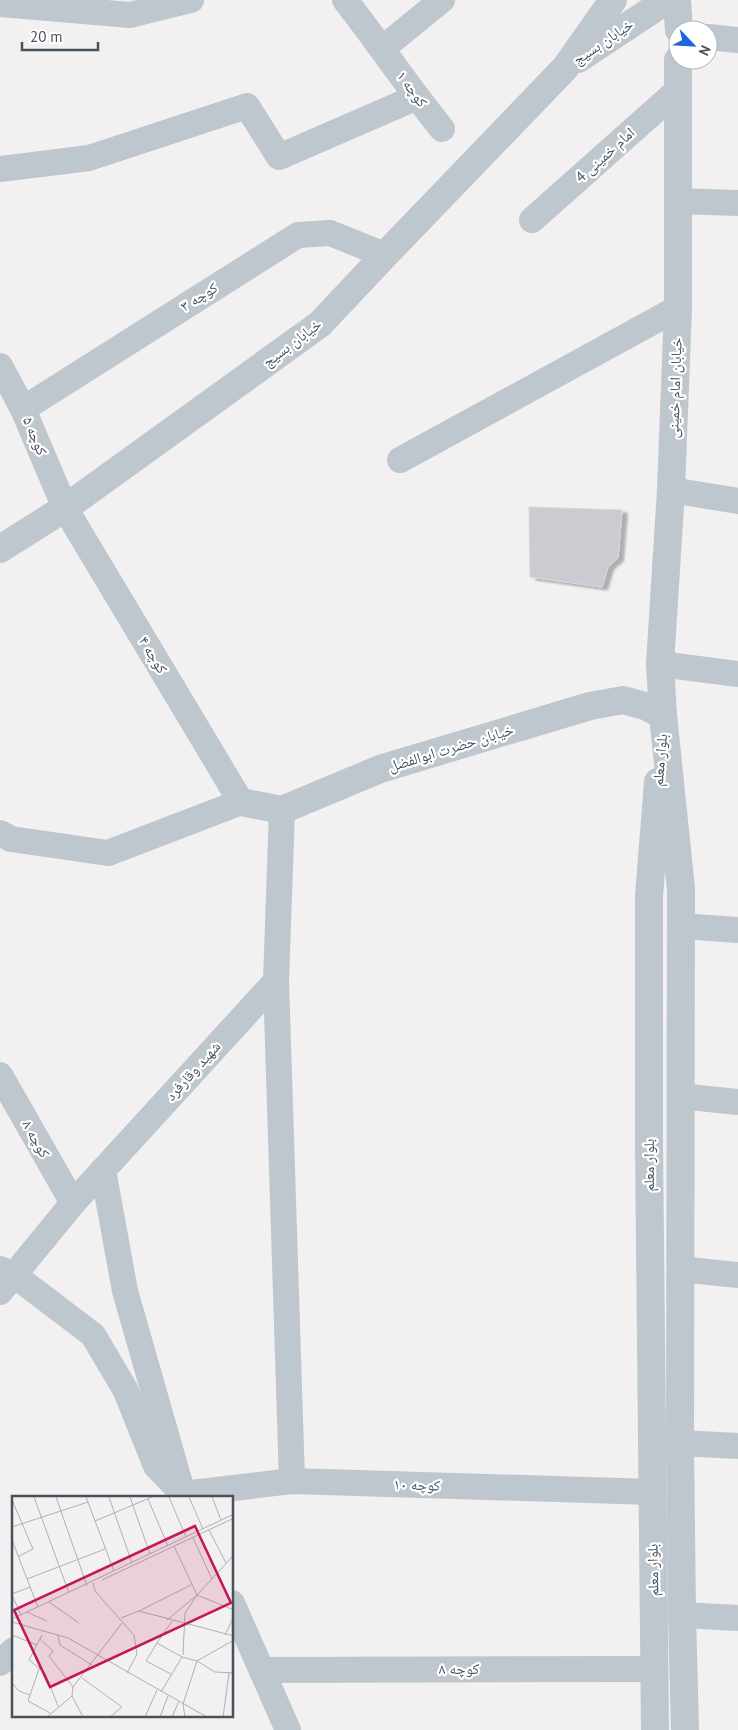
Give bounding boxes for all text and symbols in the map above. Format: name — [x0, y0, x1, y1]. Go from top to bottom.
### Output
street label: خیابان بسیج — [569, 14, 638, 70]
scale bar — [22, 20, 99, 52]
north arrow — [668, 20, 718, 70]
text: 20 m — [30, 27, 63, 46]
text: N — [695, 43, 715, 58]
street label: کوچه ۱ — [393, 67, 432, 111]
street label: امام خمینی 4 — [571, 123, 639, 187]
street label: کوچه ۳ — [177, 278, 221, 315]
street label: خیابان بسیج — [258, 314, 326, 372]
street label: خیابان امام خمینی — [663, 337, 687, 439]
street label: کوچه ۵ — [19, 414, 52, 458]
street label: کوچه ۴ — [135, 633, 172, 677]
street label: خیابان حضرت ابوالفضل — [386, 719, 517, 777]
street label: بلوار معلم — [648, 733, 672, 787]
street label: شهید وقارفرد — [161, 1037, 224, 1104]
street label: کوچه ۸ — [18, 1117, 55, 1161]
street label: بلوار معلم — [639, 1139, 659, 1191]
street label: کوچه ۱۰ — [393, 1474, 441, 1495]
inset map — [12, 1496, 234, 1718]
street label: بلوار معلم — [643, 1543, 663, 1597]
street label: کوچه ۸ — [439, 1659, 479, 1678]

